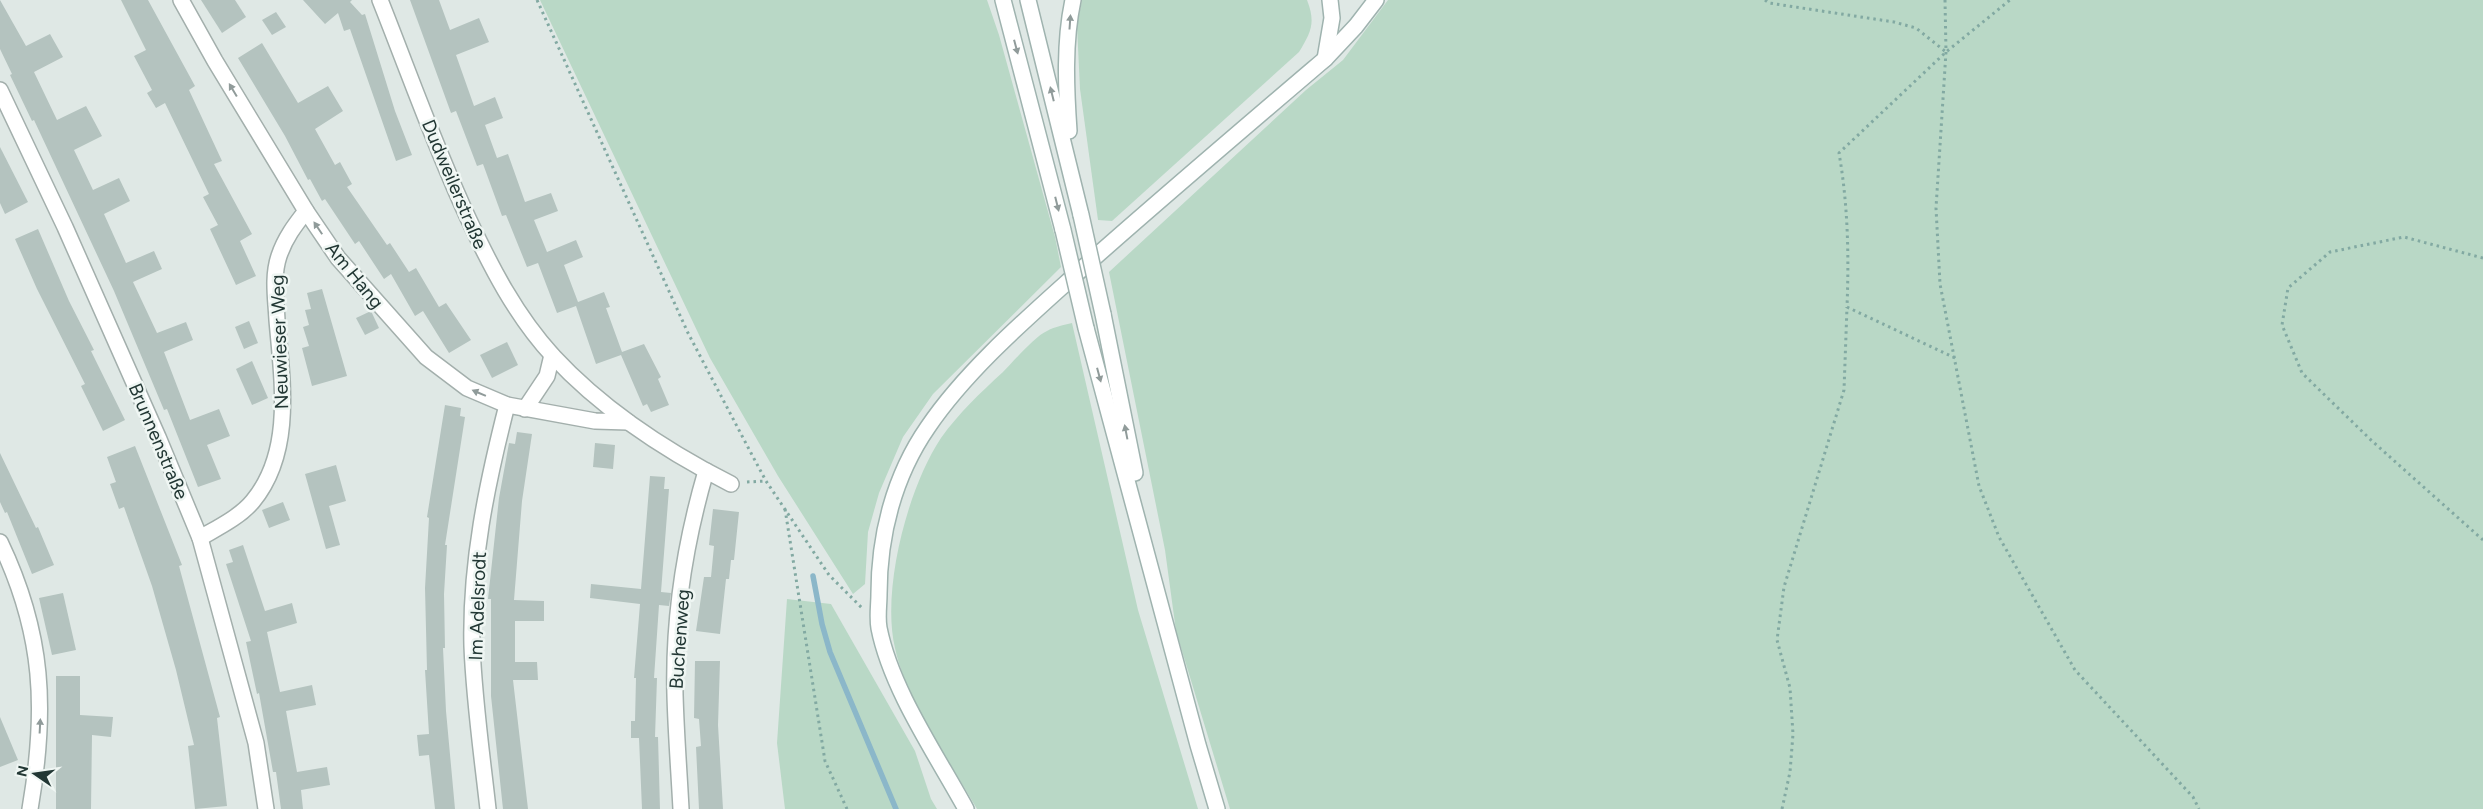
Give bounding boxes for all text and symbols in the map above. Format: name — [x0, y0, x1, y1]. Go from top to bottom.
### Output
one-way arrow — [1066, 13, 1074, 29]
one-way arrow — [1012, 39, 1020, 54]
one-way arrow — [228, 83, 237, 96]
one-way arrow — [1048, 86, 1056, 101]
street label: Dudweilerstraße — [417, 116, 492, 252]
one-way arrow — [1053, 197, 1061, 212]
one-way arrow — [313, 221, 323, 235]
street label: Am Hang — [321, 237, 389, 313]
street label: Neuwieser Weg — [266, 274, 293, 410]
one-way arrow — [1095, 368, 1103, 383]
street label: Brunnenstraße — [124, 380, 193, 503]
one-way arrow — [472, 388, 486, 396]
one-way arrow — [1122, 423, 1130, 439]
street label: Im Adelsrodt — [464, 551, 491, 661]
street label: Buchenweg — [665, 588, 694, 690]
one-way arrow — [37, 718, 45, 734]
north arrow — [10, 749, 60, 799]
text: N — [13, 764, 32, 778]

